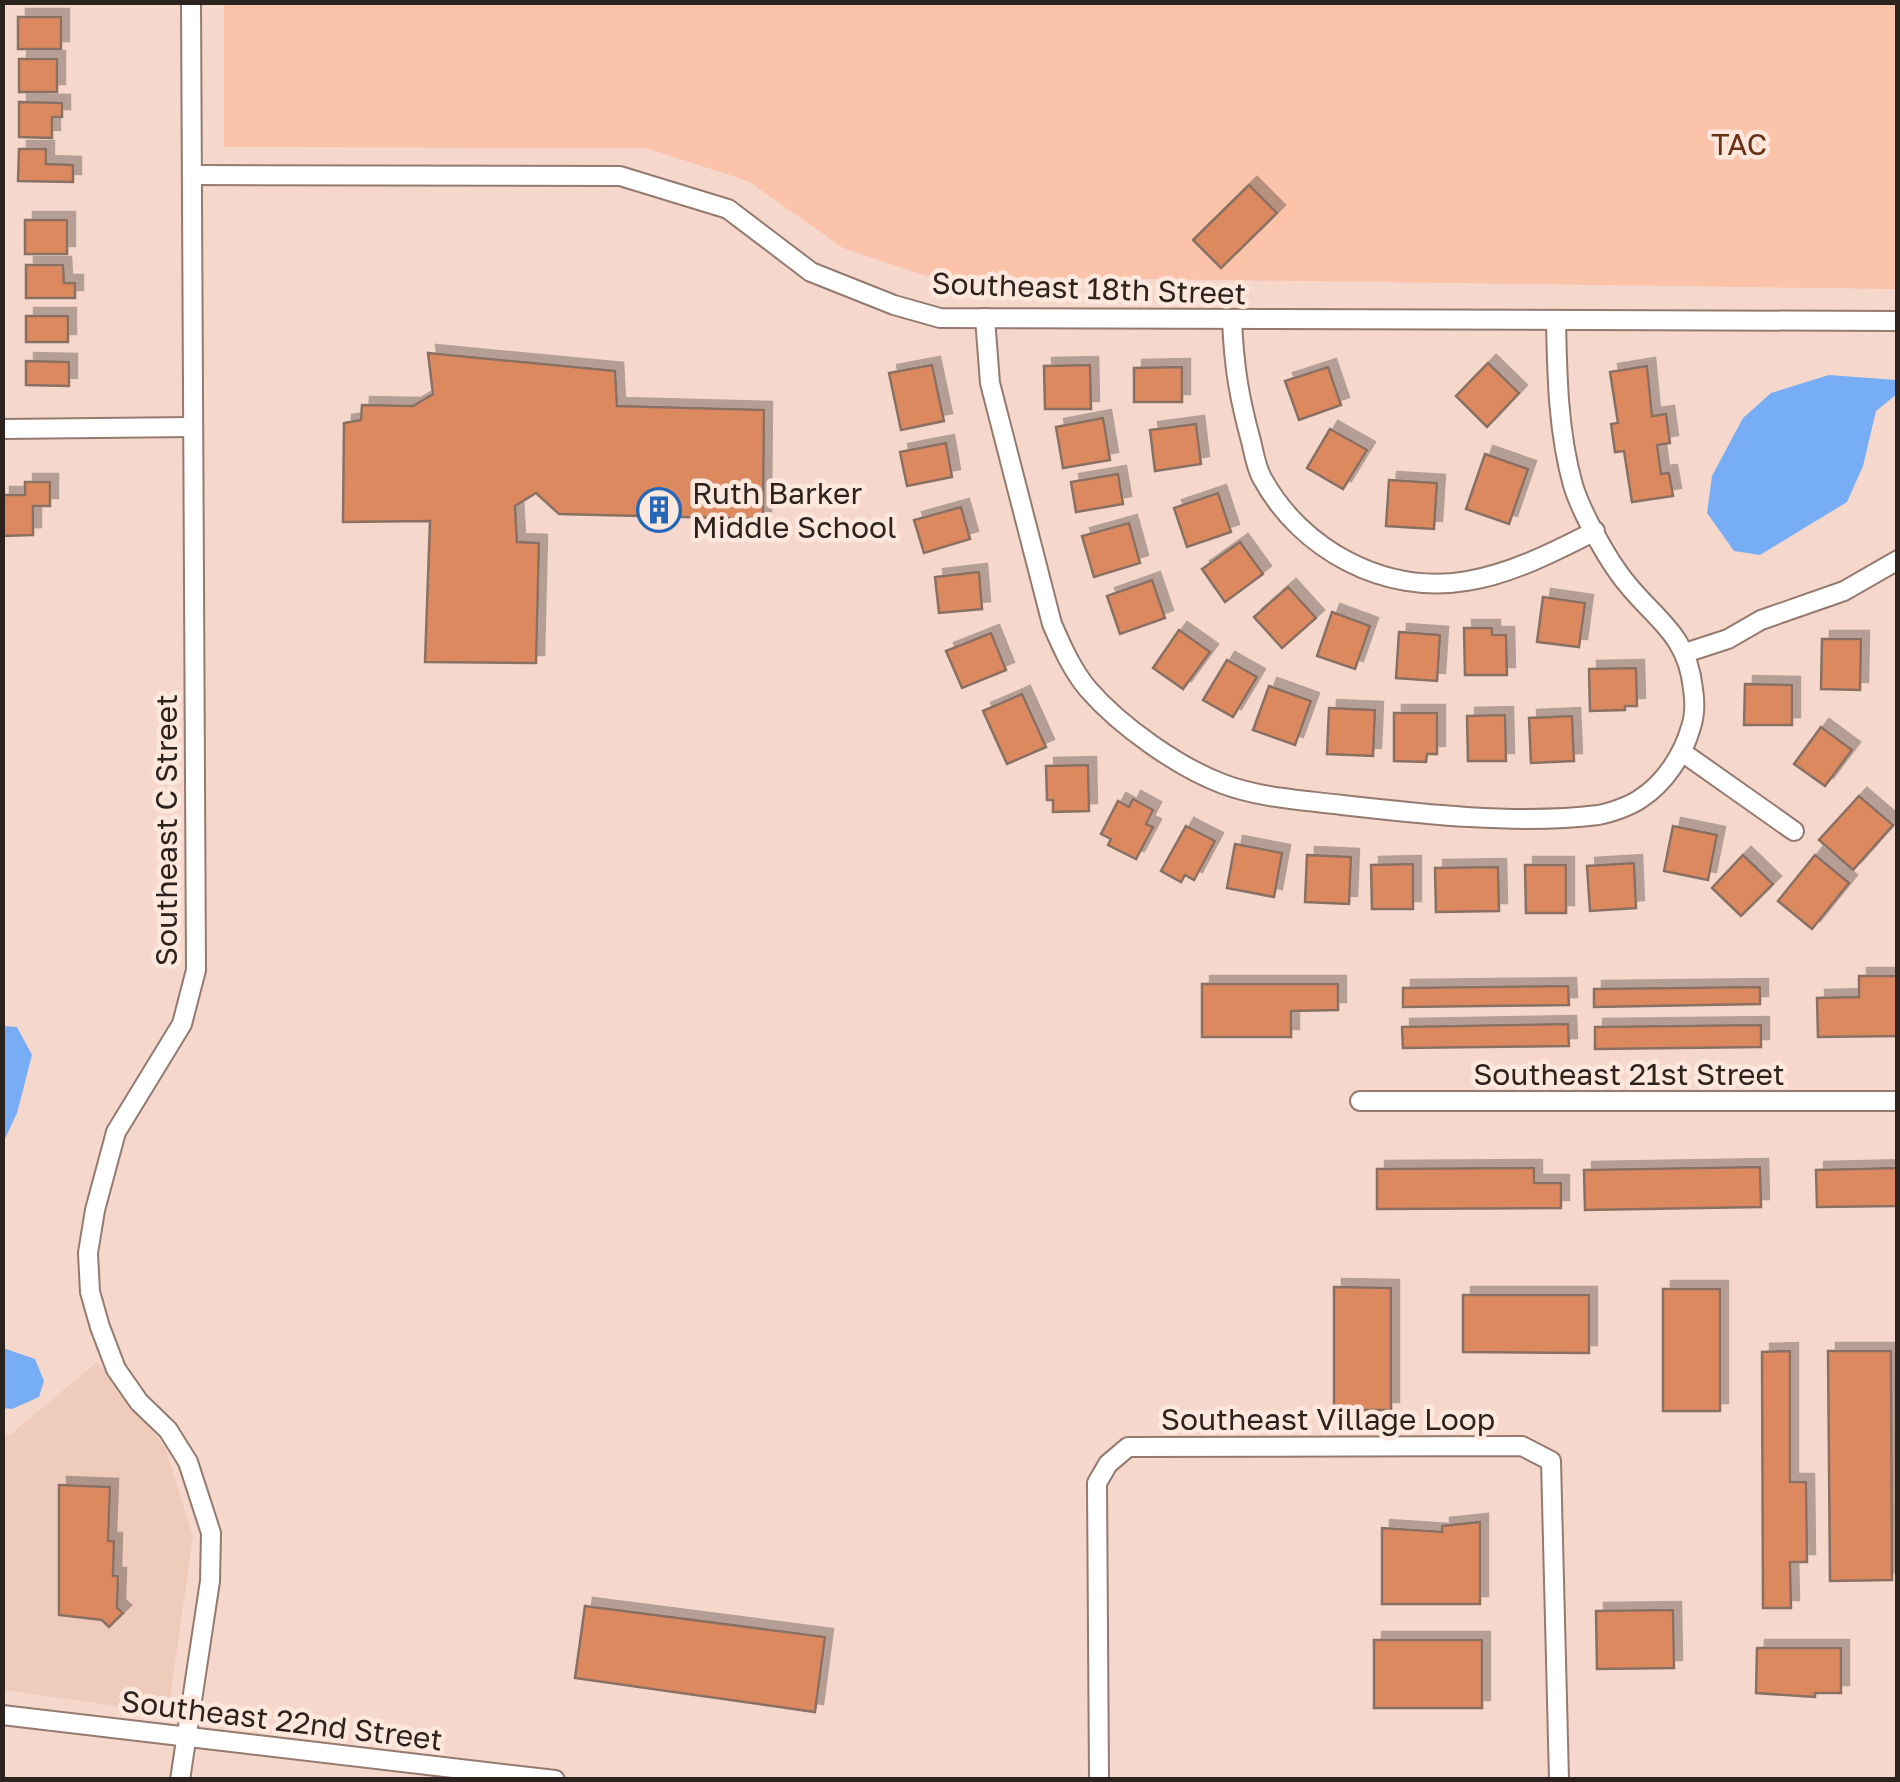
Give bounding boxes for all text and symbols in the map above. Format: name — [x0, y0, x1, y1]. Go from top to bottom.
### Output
park label: TAC — [1711, 126, 1767, 162]
street label: Southeast 18th Street — [931, 265, 1247, 311]
place label: Ruth Barker Middle School — [692, 475, 897, 545]
building icon: Ruth Barker Middle School — [636, 487, 682, 533]
street label: Southeast C Street — [148, 694, 184, 966]
street label: Southeast 21st Street — [1473, 1056, 1785, 1092]
street label: Southeast Village Loop — [1161, 1401, 1495, 1437]
street label: Southeast 22nd Street — [119, 1682, 445, 1758]

